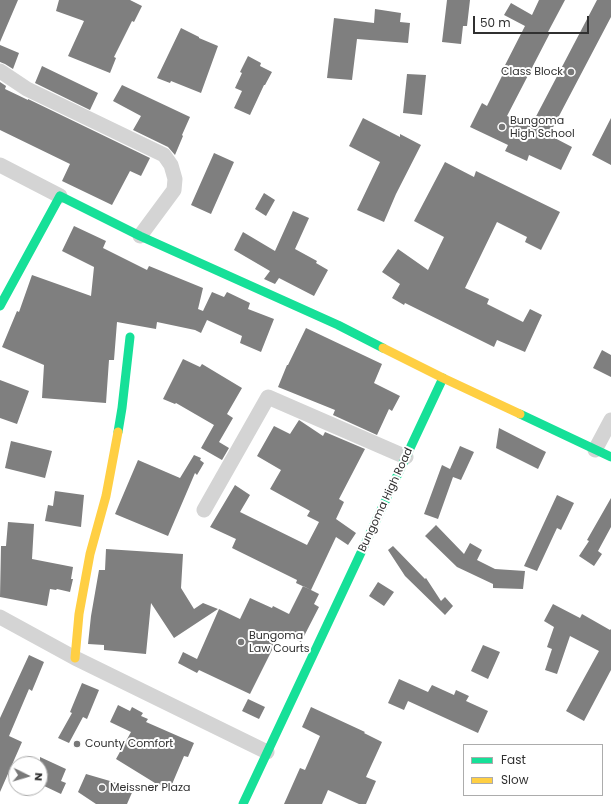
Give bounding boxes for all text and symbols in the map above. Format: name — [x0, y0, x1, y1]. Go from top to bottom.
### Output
scale bar — [475, 8, 591, 34]
text: 50 m — [480, 14, 511, 31]
place label: Class Block — [501, 65, 563, 79]
marker: Class Block — [566, 67, 576, 77]
place label: Bungoma High School — [510, 114, 575, 140]
marker: Bungoma High School — [497, 122, 507, 132]
street label: Bungoma High Road — [356, 446, 416, 554]
place label: Bungoma Law Courts — [249, 629, 310, 655]
marker: Bungoma Law Courts — [236, 637, 246, 647]
place label: County Comfort — [85, 737, 173, 751]
marker: County Comfort — [72, 739, 82, 749]
legend — [463, 744, 603, 796]
text: Fast — [501, 751, 526, 768]
north arrow — [8, 756, 48, 796]
text: Slow — [501, 771, 529, 788]
text: N — [31, 772, 47, 782]
place label: Meissner Plaza — [110, 781, 190, 795]
marker: Meissner Plaza — [97, 783, 107, 793]

